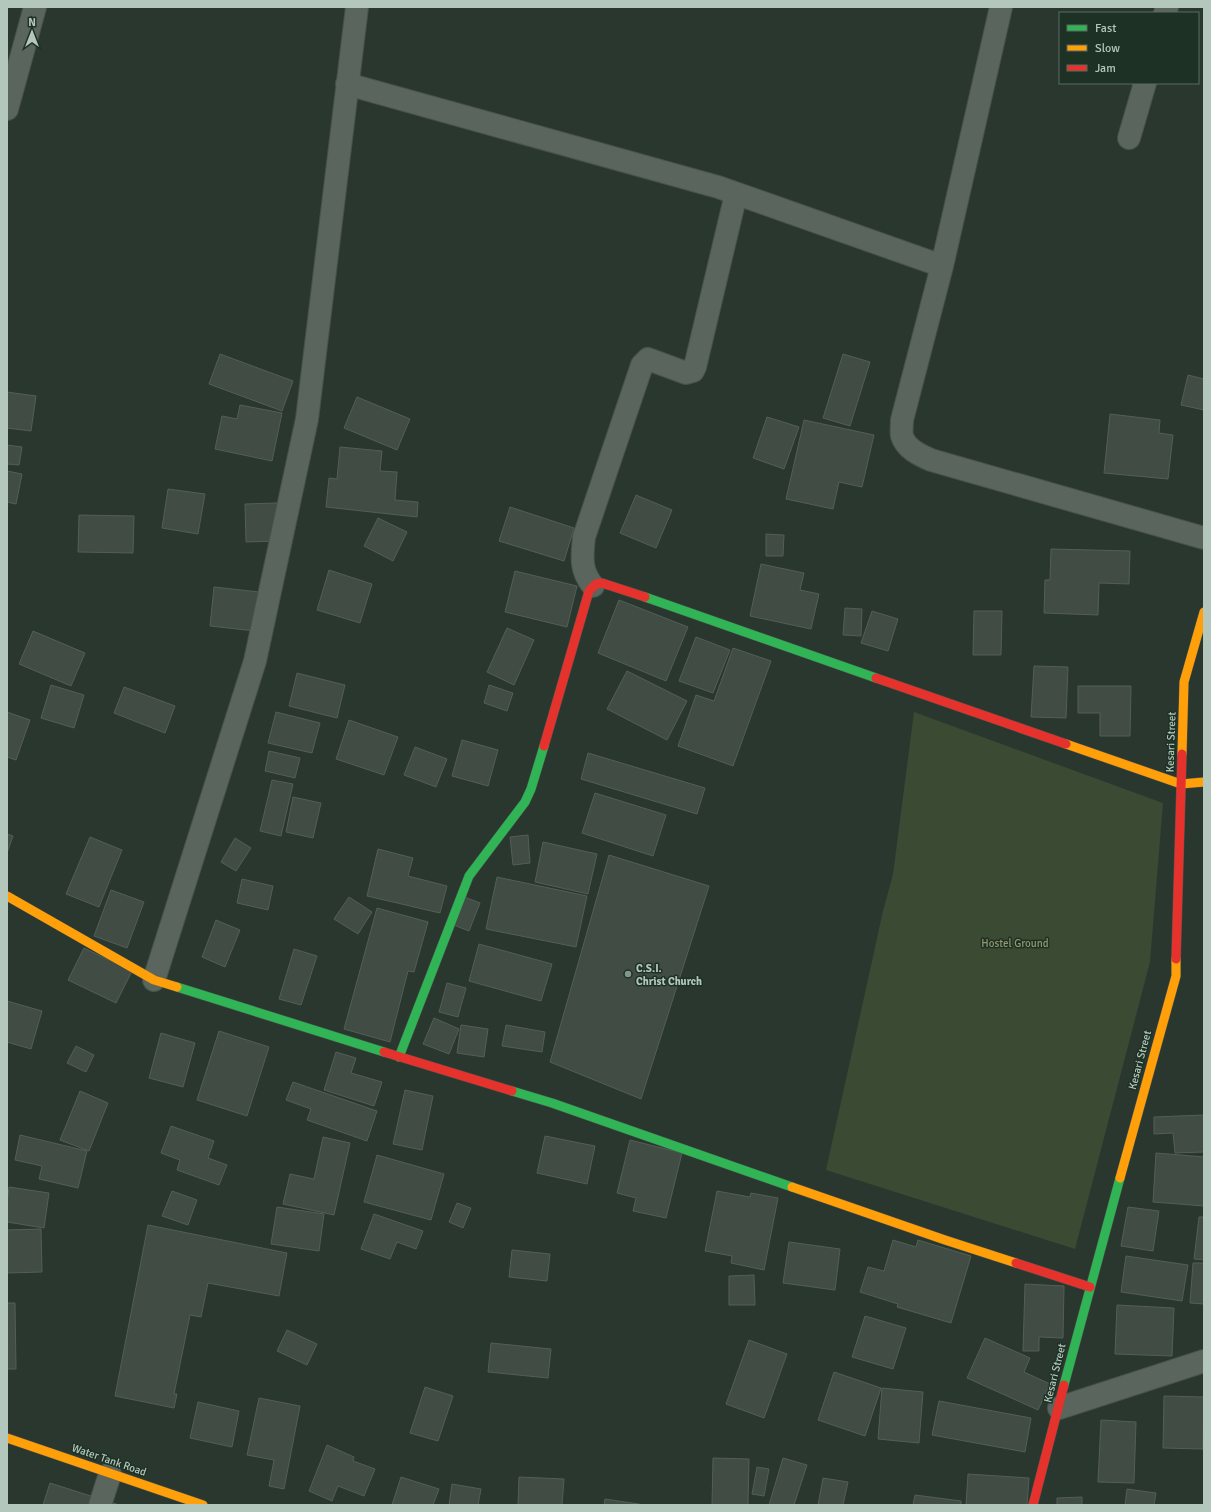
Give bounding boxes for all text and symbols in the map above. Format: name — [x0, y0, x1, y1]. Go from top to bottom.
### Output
north arrow — [12, 12, 52, 52]
legend — [1059, 12, 1199, 84]
text: N — [28, 16, 36, 29]
text: Fast — [1095, 21, 1116, 36]
text: Slow — [1095, 41, 1120, 56]
text: Jam — [1095, 61, 1116, 76]
street label: Kesari Street — [1163, 711, 1179, 772]
park label: Hostel Ground — [981, 937, 1049, 950]
place label: C.S.I. Christ Church — [636, 962, 702, 988]
marker: C.S.I. Christ Church — [623, 969, 633, 979]
street label: Kesari Street — [1126, 1029, 1154, 1091]
street label: Kesari Street — [1041, 1342, 1069, 1404]
street label: Water Tank Road — [70, 1441, 148, 1479]

